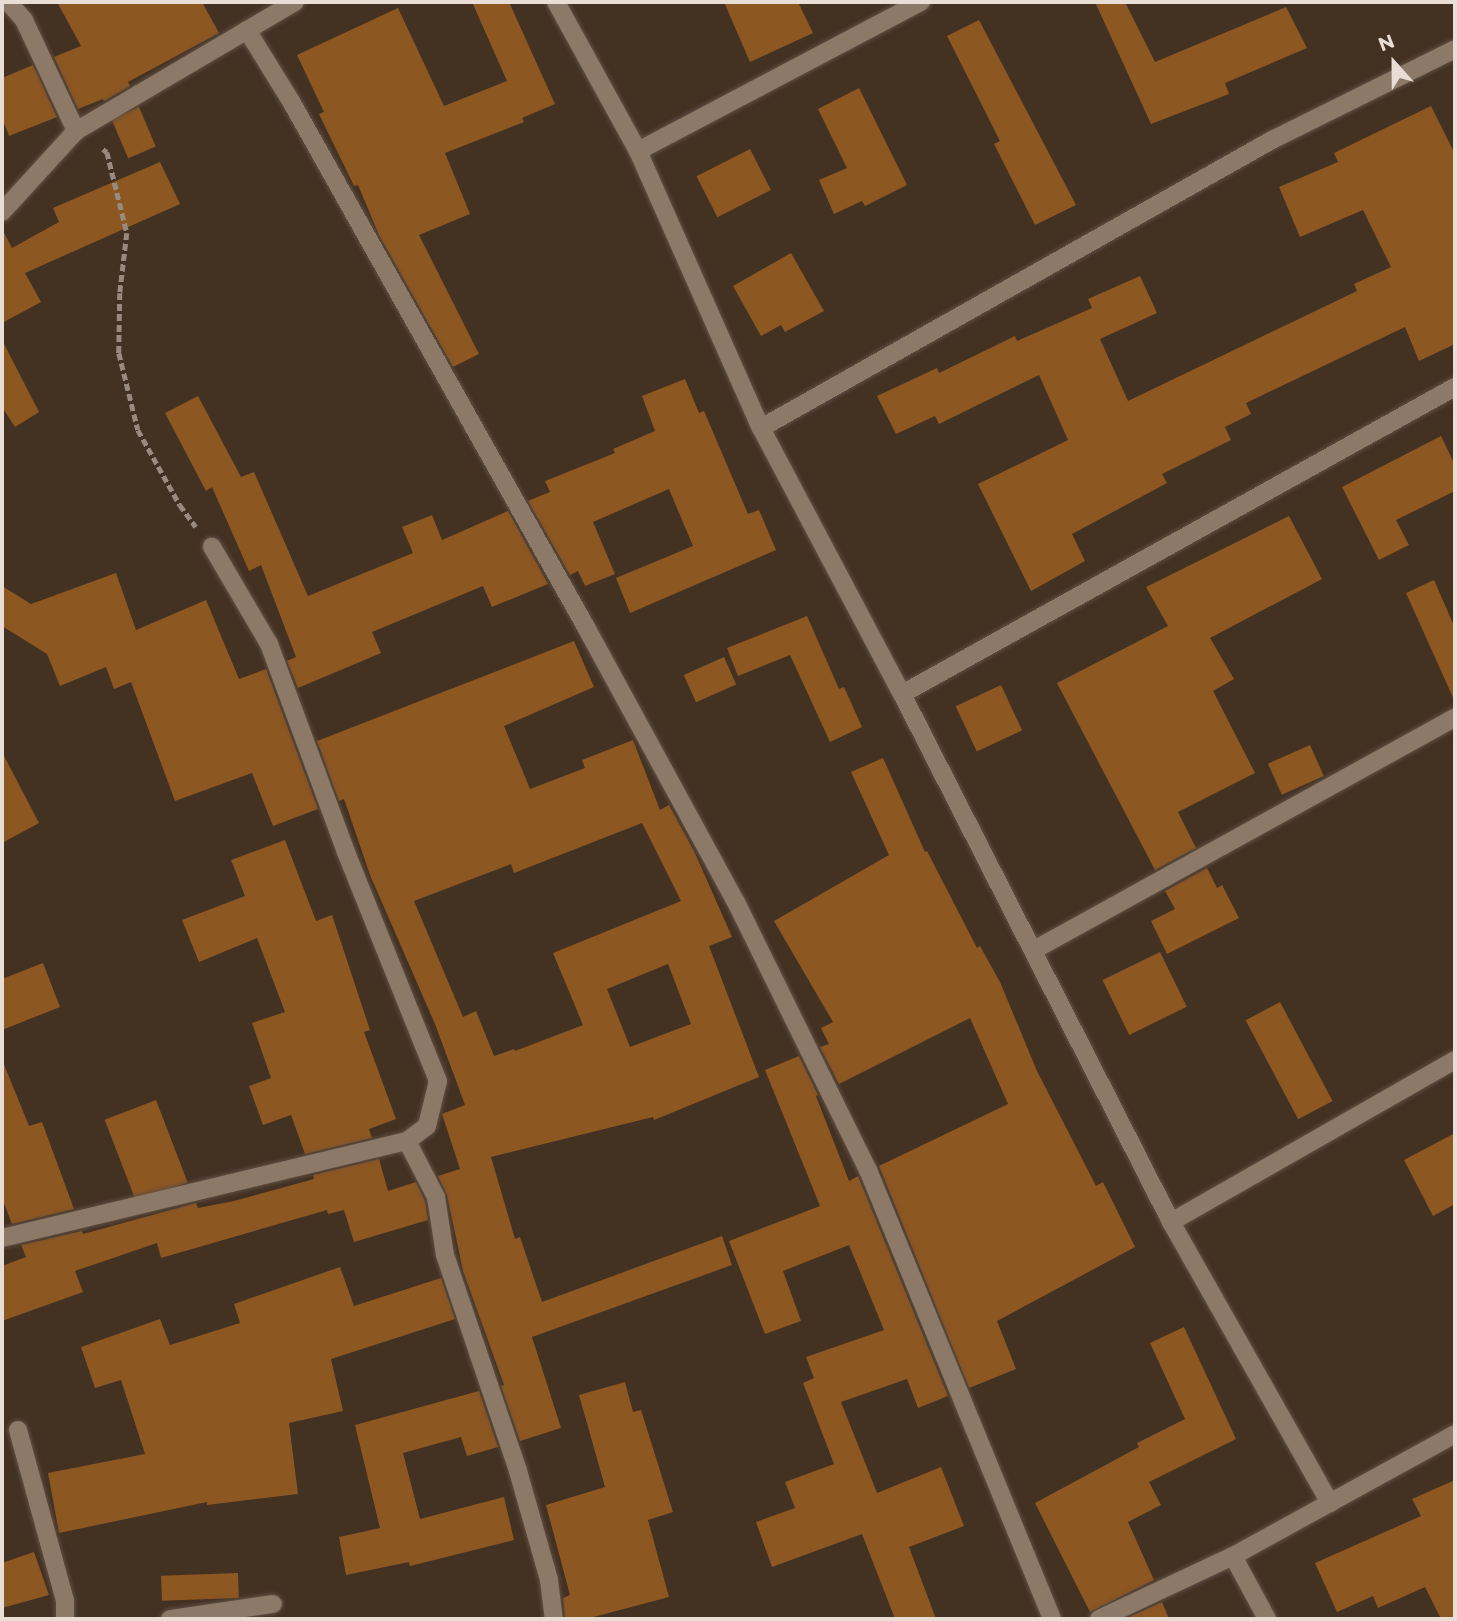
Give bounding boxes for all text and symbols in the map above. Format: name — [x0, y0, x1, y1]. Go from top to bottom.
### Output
north arrow — [1359, 28, 1429, 98]
text: N — [1375, 29, 1398, 56]

